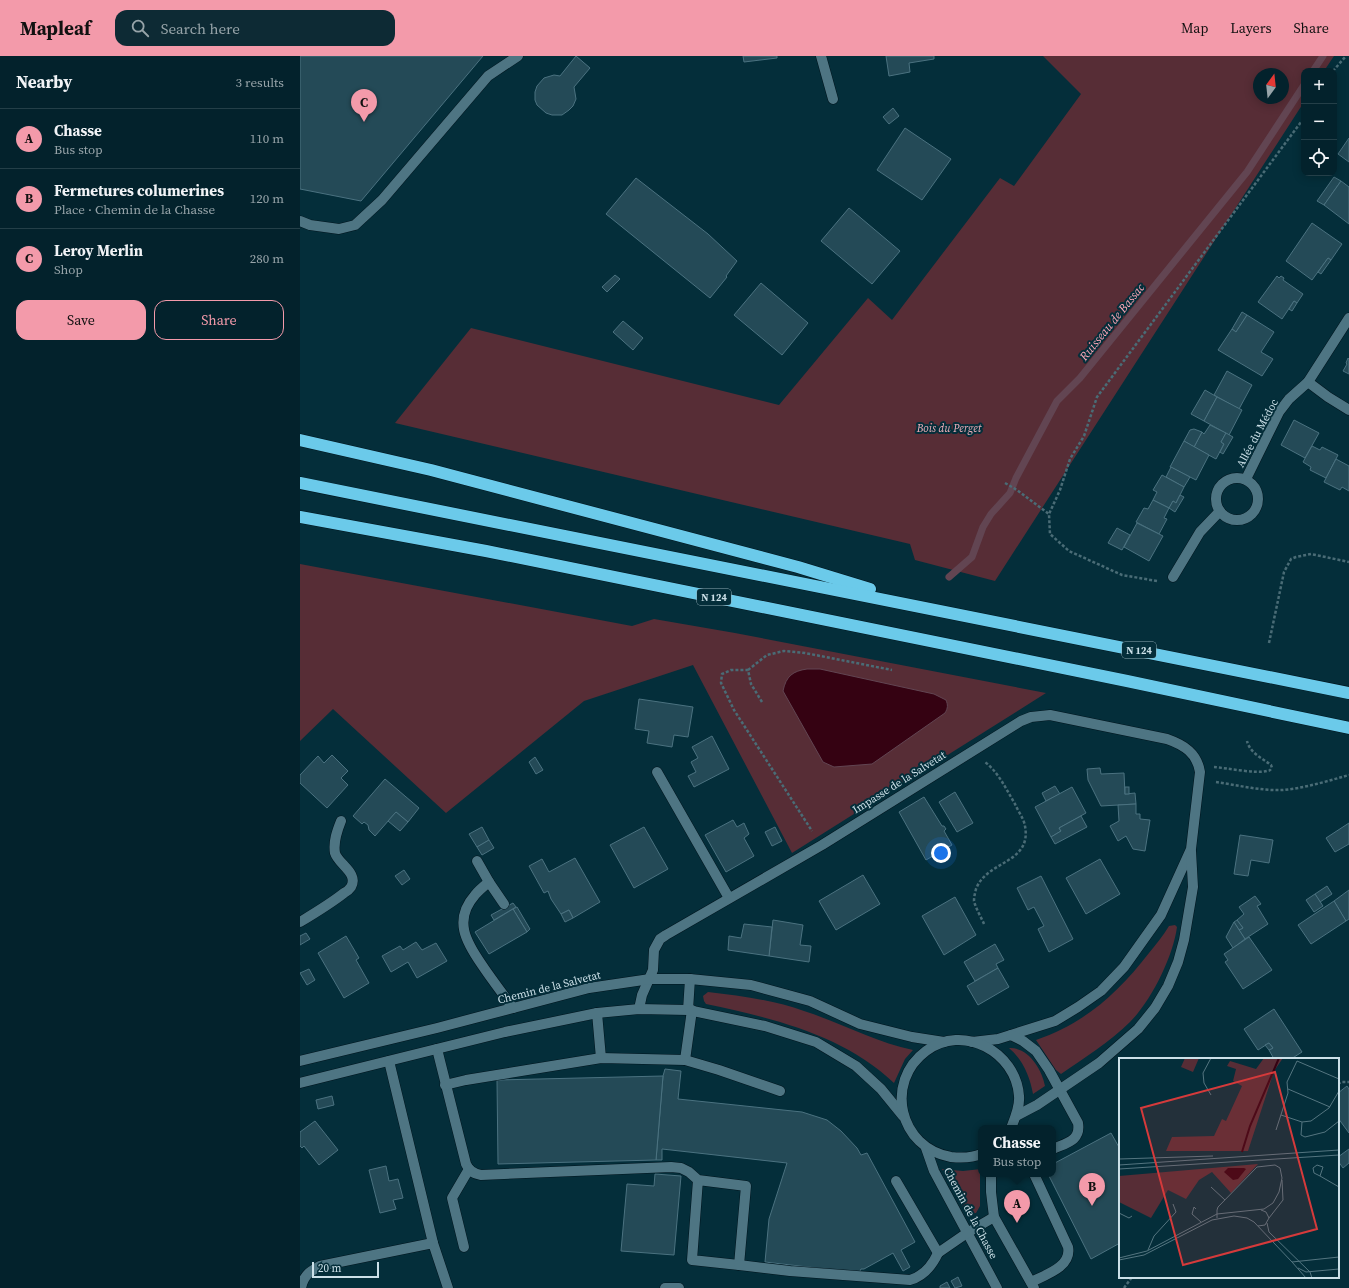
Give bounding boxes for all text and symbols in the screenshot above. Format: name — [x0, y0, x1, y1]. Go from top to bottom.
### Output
search box — [115, 10, 395, 46]
text: Mapleaf — [20, 15, 91, 41]
icon: search — [129, 17, 151, 39]
text: Search here — [161, 18, 240, 39]
text: Map — [1181, 18, 1208, 38]
text: Layers — [1230, 18, 1272, 38]
text: Share — [1294, 18, 1329, 38]
north arrow — [1253, 68, 1289, 104]
map controls — [1301, 68, 1337, 176]
button: + — [1301, 68, 1337, 104]
text: Nearby — [16, 70, 72, 94]
text: 3 results — [236, 74, 284, 91]
pin: C — [351, 89, 377, 122]
button: − — [1301, 104, 1337, 140]
text: Chasse — [54, 120, 102, 141]
text: A — [25, 130, 33, 147]
text: 110 m — [250, 130, 284, 147]
button: locate — [1301, 140, 1337, 176]
text: Bus stop — [54, 141, 103, 158]
text: Fermetures columerines — [54, 180, 224, 201]
text: B — [25, 190, 33, 207]
text: 120 m — [250, 190, 284, 207]
text: Place · Chemin de la Chasse — [54, 201, 215, 218]
text: Leroy Merlin — [54, 240, 143, 261]
text: C — [25, 250, 33, 267]
text: 280 m — [250, 250, 284, 267]
text: Shop — [54, 261, 83, 278]
water label: Ruisseau de Bassac — [1075, 280, 1148, 365]
button: Save — [16, 300, 146, 340]
button: Share — [154, 300, 284, 340]
street label: Allée du Médoc — [1233, 396, 1282, 470]
park label: Bois du Perget — [916, 421, 982, 436]
road number: N 124 — [697, 589, 731, 605]
road number: N 124 — [1122, 642, 1156, 658]
street label: Impasse de la Salvetat — [850, 747, 949, 817]
your location — [931, 843, 951, 863]
street label: Chemin de la Salvetat — [496, 967, 602, 1008]
inset map — [1119, 1058, 1339, 1278]
popup — [978, 1125, 1056, 1177]
text: Chasse — [993, 1132, 1041, 1153]
text: Bus stop — [993, 1153, 1041, 1170]
street label: Chemin de la Chasse — [940, 1165, 1001, 1262]
pin: B — [1079, 1173, 1105, 1206]
pin: A — [1004, 1190, 1030, 1223]
scale bar — [312, 1260, 379, 1279]
text: 20 m — [318, 1261, 341, 1276]

